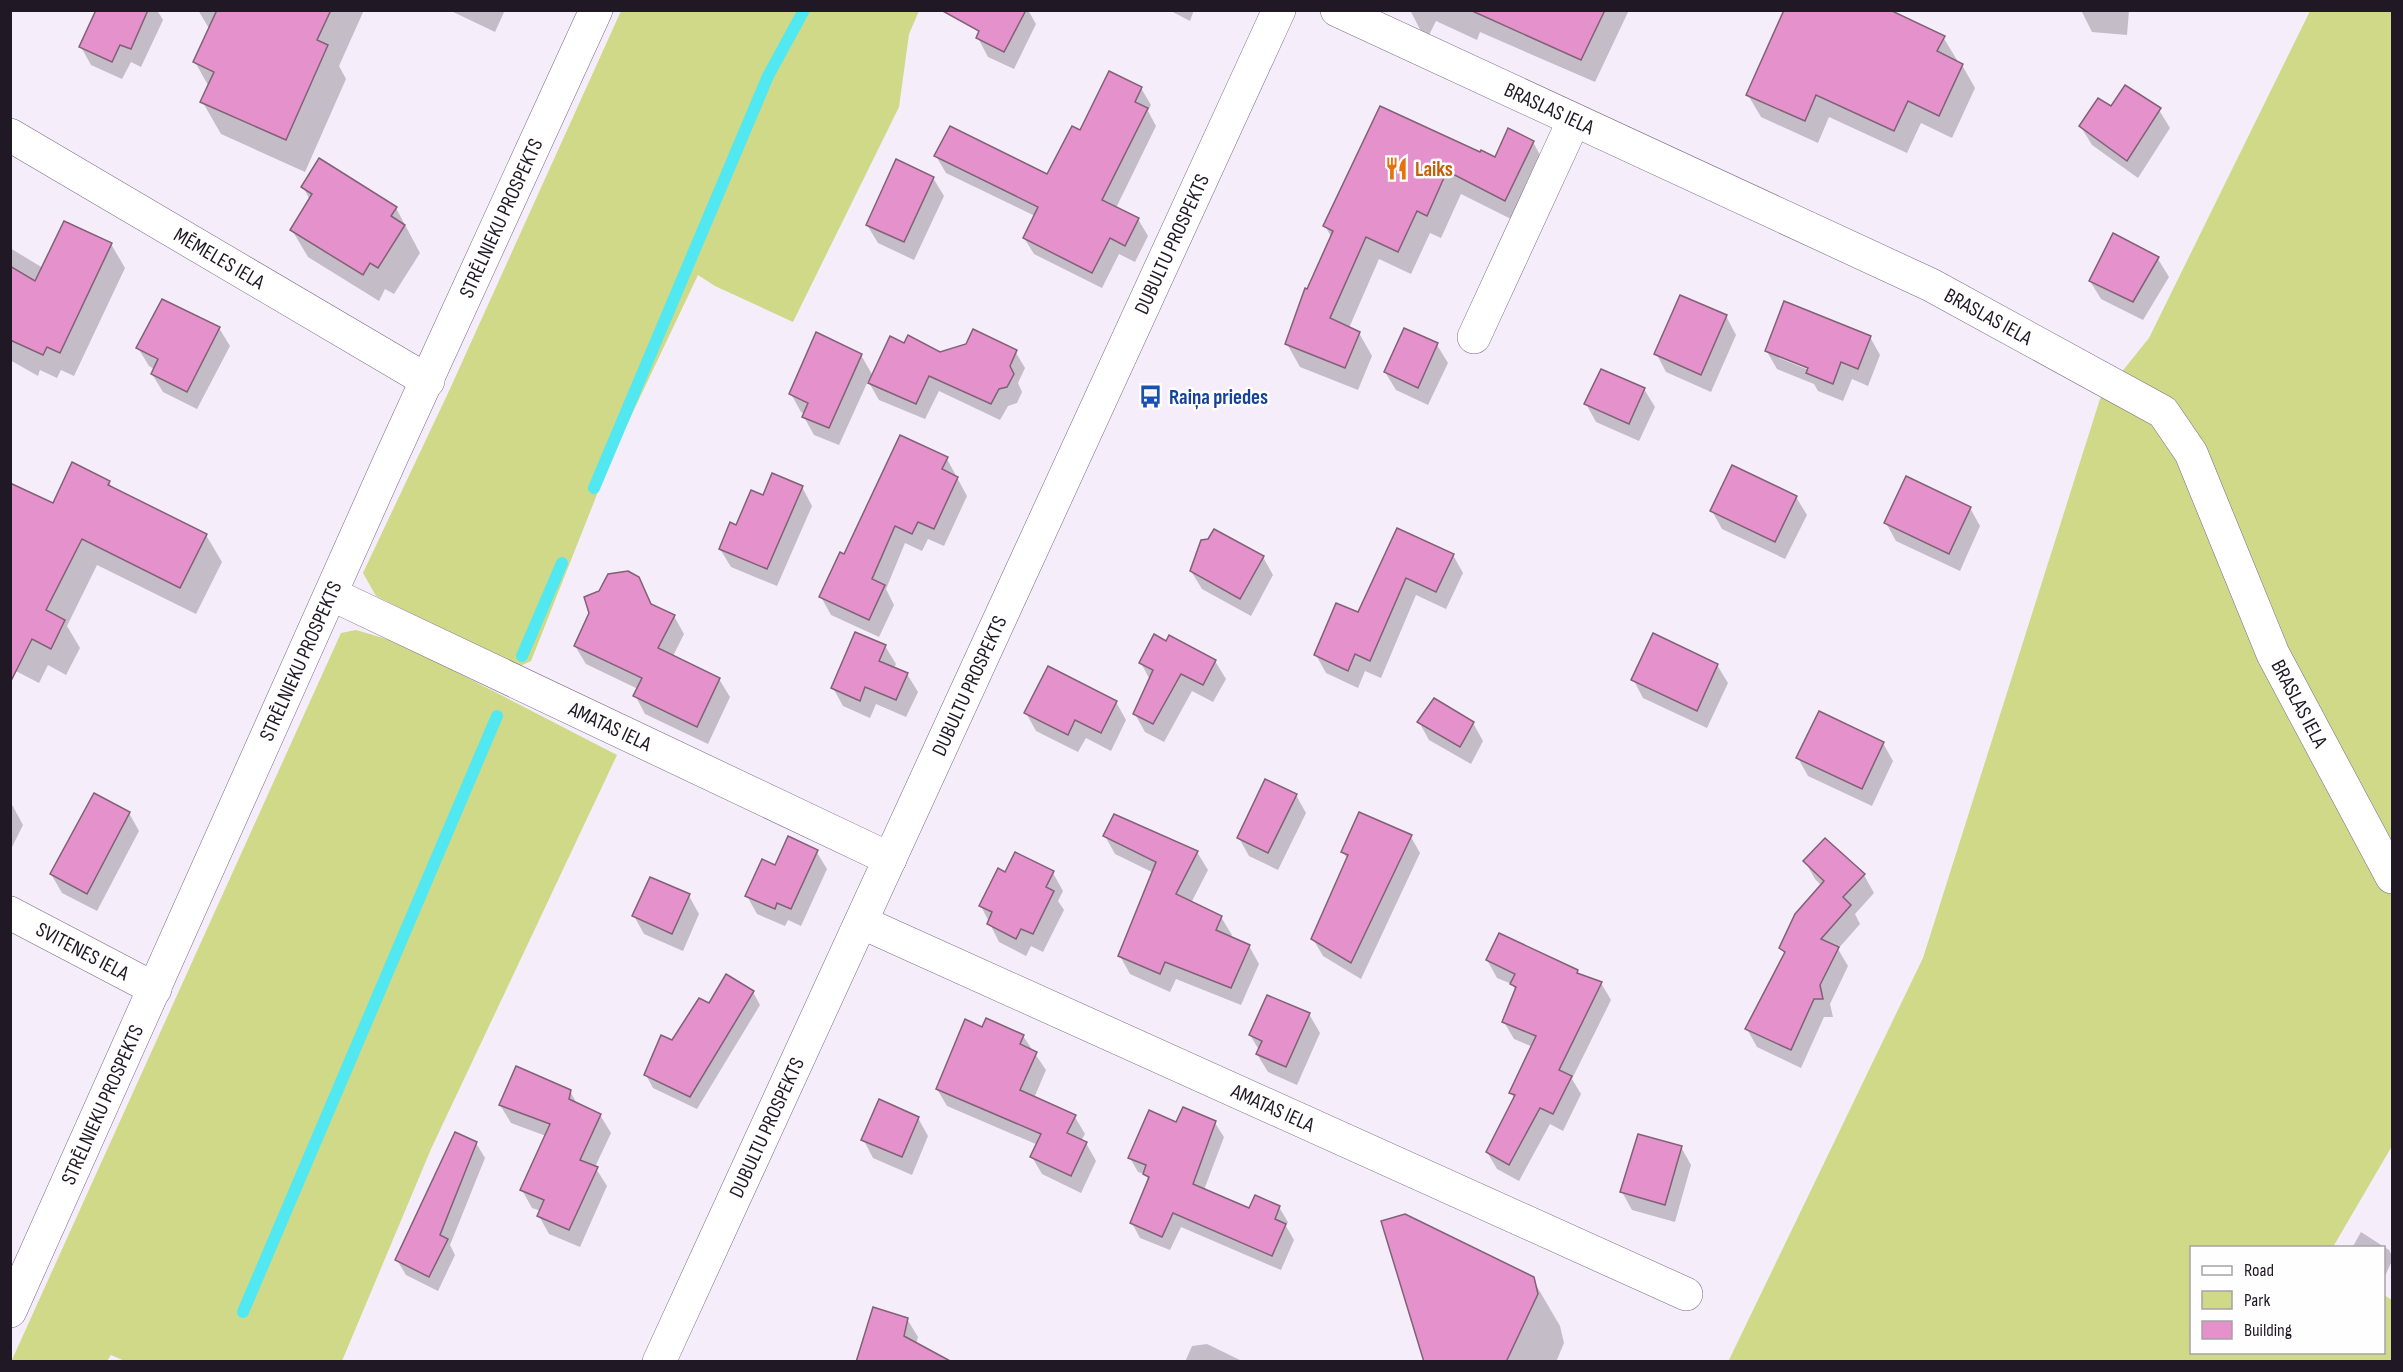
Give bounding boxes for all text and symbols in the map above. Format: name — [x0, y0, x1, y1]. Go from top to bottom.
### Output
street label: BRASLAS IELA — [1500, 77, 1599, 141]
street label: STRĒLNIEKU PROSPEKTS — [454, 135, 549, 302]
restaurant icon: Laiks — [1384, 156, 1410, 182]
place label: Laiks — [1415, 157, 1453, 182]
street label: DUBULTU PROSPEKTS — [1129, 170, 1215, 318]
street label: MĒMELES IELA — [169, 222, 270, 296]
street label: BRASLAS IELA — [1940, 283, 2037, 351]
bus stop icon: Raiņa priedes — [1138, 384, 1164, 410]
place label: Raiņa priedes — [1169, 385, 1268, 410]
street label: STRĒLNIEKU PROSPEKTS — [254, 577, 348, 745]
street label: DUBULTU PROSPEKTS — [927, 612, 1012, 760]
street label: BRASLAS IELA — [2265, 656, 2333, 753]
street label: AMATAS IELA — [564, 696, 656, 758]
street label: SVITENES IELA — [32, 917, 134, 987]
street label: STRĒLNIEKU PROSPEKTS — [56, 1021, 149, 1189]
street label: DUBULTU PROSPEKTS — [724, 1054, 810, 1202]
street label: AMATAS IELA — [1226, 1078, 1319, 1138]
legend — [2190, 1246, 2385, 1354]
text: Road — [2244, 1260, 2274, 1281]
text: Park — [2244, 1290, 2270, 1311]
text: Building — [2244, 1320, 2292, 1341]

